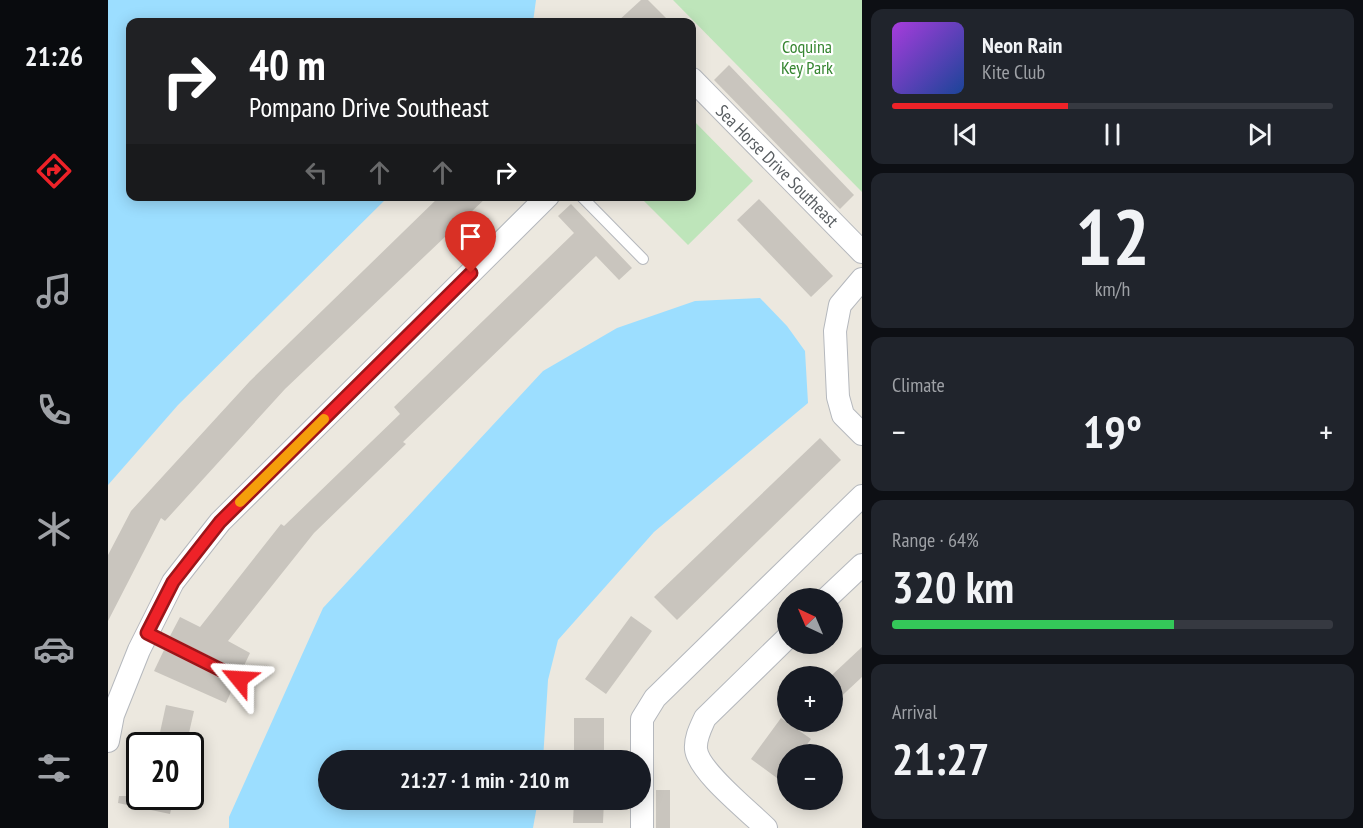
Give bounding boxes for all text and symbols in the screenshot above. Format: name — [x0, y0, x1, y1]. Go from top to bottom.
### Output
text: Neon Rain — [982, 31, 1062, 59]
park label: Coquina Key Park — [781, 35, 833, 79]
text: 40 m — [249, 37, 326, 92]
text: 21:26 — [25, 39, 83, 73]
icon: right — [150, 42, 228, 120]
text: Kite Club — [982, 59, 1045, 85]
text: Pompano Drive Southeast — [249, 90, 489, 124]
street label: Sea Horse Drive Southeast — [711, 99, 844, 232]
icon: previous — [949, 118, 982, 151]
icon: pause — [1096, 118, 1129, 151]
icon: next — [1243, 118, 1276, 151]
icon: directions — [33, 150, 75, 192]
icon: left — [300, 156, 333, 189]
icon: ahead — [363, 156, 396, 189]
icon: ahead — [426, 156, 459, 189]
icon: right — [489, 156, 522, 189]
text: 12 — [1075, 186, 1150, 287]
pin — [445, 211, 496, 273]
icon: arrive — [454, 220, 487, 253]
icon: music — [33, 270, 75, 312]
text: km/h — [1095, 276, 1130, 302]
text: Climate — [892, 372, 945, 398]
icon: phone — [33, 389, 75, 431]
text: 19° — [1083, 402, 1142, 460]
text: − — [892, 410, 906, 453]
text: + — [1319, 410, 1333, 453]
icon: climate — [33, 508, 75, 550]
text: Range · 64% — [892, 527, 979, 553]
text: 320 km — [892, 557, 1014, 615]
north arrow — [777, 588, 843, 654]
map controls — [777, 588, 843, 810]
icon: car — [33, 628, 75, 670]
position arrow — [207, 647, 271, 711]
button: + — [777, 666, 843, 732]
text: Arrival — [892, 699, 937, 725]
text: 21:27 — [892, 729, 989, 787]
speed limit sign: 20 — [126, 732, 204, 810]
button: − — [777, 744, 843, 810]
icon: filters — [33, 747, 75, 789]
text: 21:27 · 1 min · 210 m — [400, 766, 569, 794]

